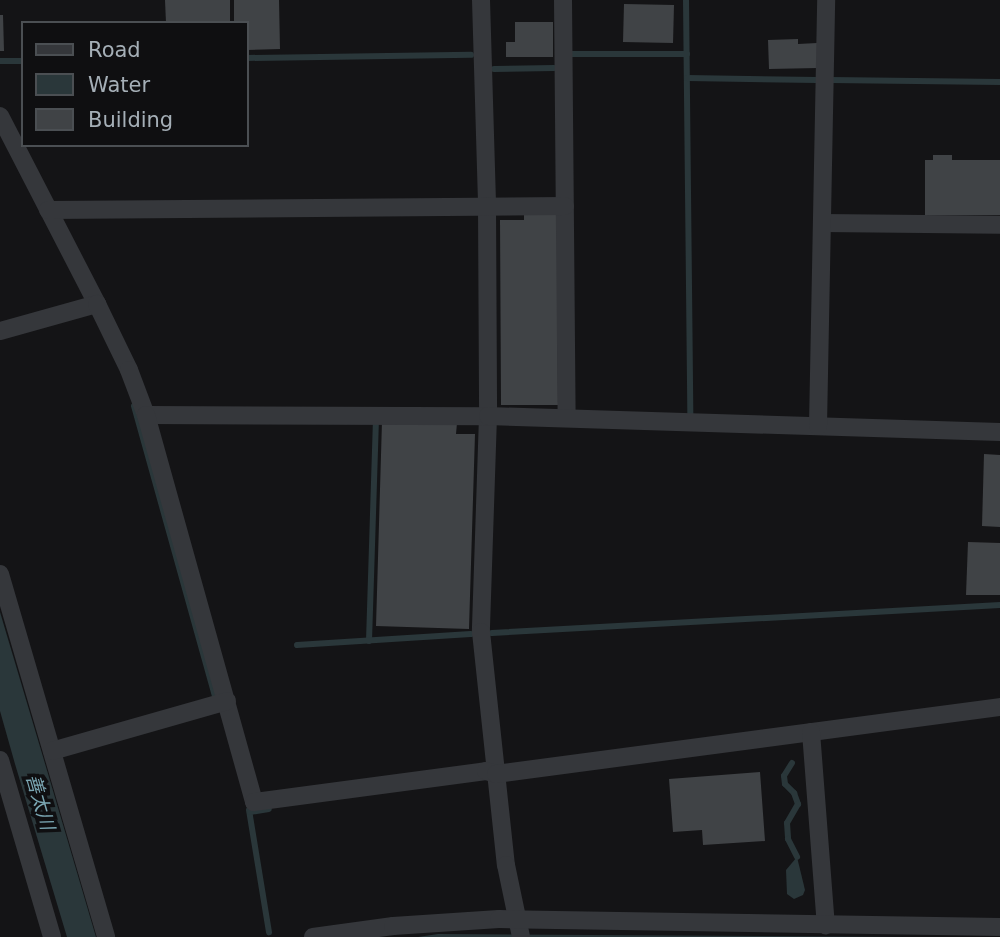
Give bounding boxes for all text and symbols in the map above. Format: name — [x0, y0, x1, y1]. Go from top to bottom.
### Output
legend — [21, 21, 248, 147]
text: Road — [88, 38, 141, 62]
text: Water — [88, 73, 150, 97]
text: Building — [88, 108, 173, 132]
water label: 善太川 — [21, 771, 59, 833]

